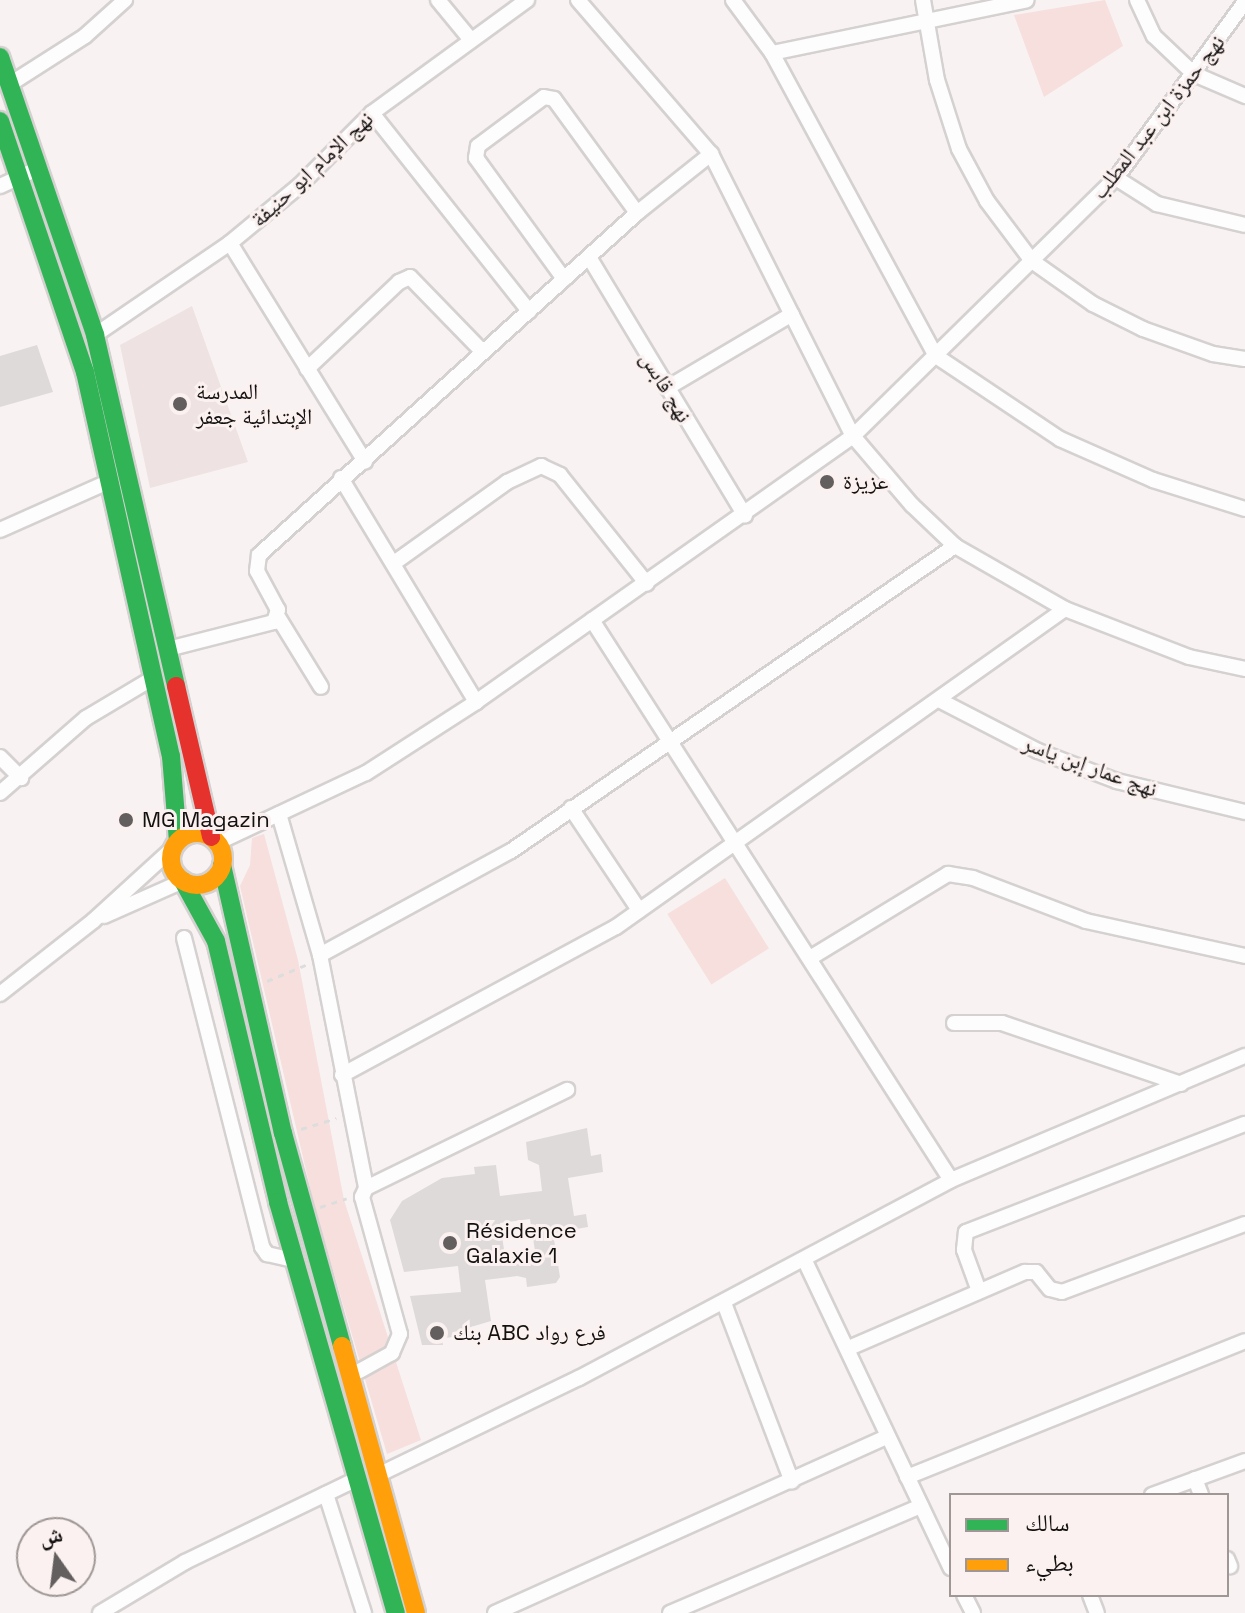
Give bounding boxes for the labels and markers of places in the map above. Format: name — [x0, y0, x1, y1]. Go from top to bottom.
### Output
place label: المدرسة الإبتدائية جعفر — [196, 378, 312, 430]
marker: المدرسة الإبتدائية جعفر — [171, 395, 189, 413]
place label: عزيزة — [843, 469, 888, 495]
marker: عزيزة — [818, 473, 836, 491]
place label: MG Magazin — [142, 807, 270, 833]
marker: MG Magazin — [117, 811, 135, 829]
place label: Résidence Galaxie 1 — [466, 1217, 577, 1268]
marker: Résidence Galaxie 1 — [441, 1234, 459, 1252]
place label: بنك ABC فرع رواد — [453, 1320, 606, 1346]
marker: بنك ABC فرع رواد — [428, 1324, 446, 1342]

